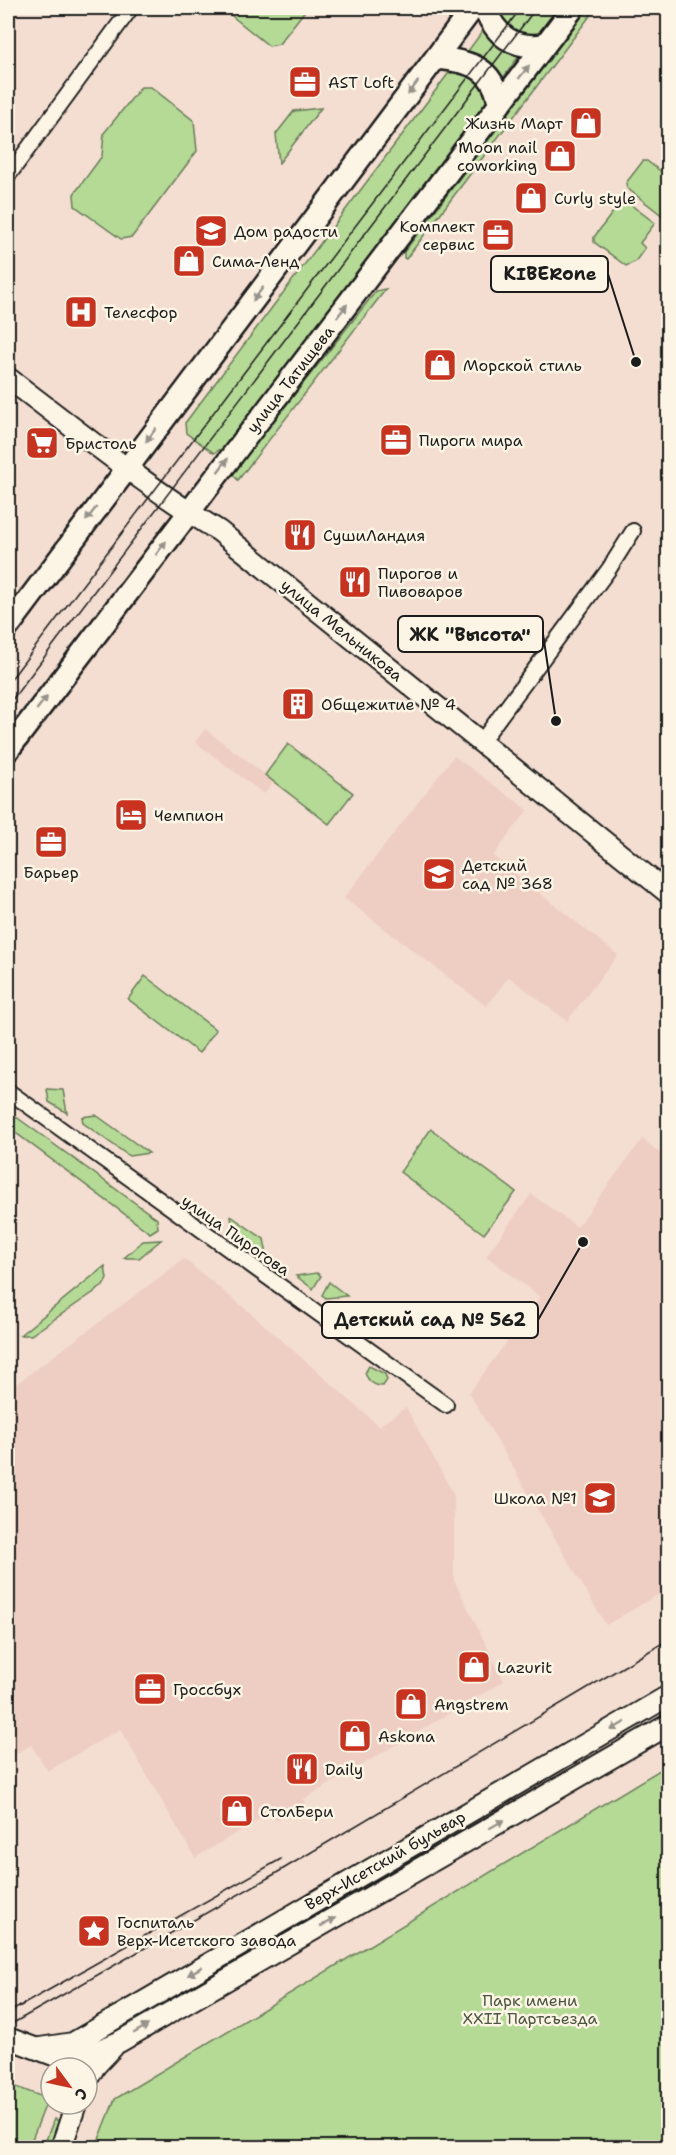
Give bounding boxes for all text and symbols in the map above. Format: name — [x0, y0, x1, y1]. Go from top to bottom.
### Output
office icon: AST Loft — [287, 64, 323, 100]
one-way arrow — [517, 64, 530, 80]
place label: AST Loft — [328, 72, 394, 93]
one-way arrow — [407, 79, 419, 95]
shop icon: Жизнь Март — [568, 105, 604, 141]
place label: Жизнь Март — [466, 113, 564, 134]
place label: Moon nail coworking — [457, 137, 537, 176]
shop icon: Moon nail coworking — [542, 138, 578, 174]
shop icon: Curly style — [513, 180, 549, 216]
place label: Curly style — [554, 188, 636, 209]
school or university icon: Дом радости — [193, 213, 229, 249]
place label: Комплект сервис — [400, 216, 476, 255]
office icon: Комплект сервис — [480, 217, 516, 253]
place label: Дом радости — [234, 221, 338, 242]
shop icon: Сима-Ленд — [171, 243, 207, 279]
place label: Сима-Ленд — [212, 251, 299, 272]
callout: KIBERone — [491, 256, 608, 292]
text: KIBERone — [503, 262, 597, 286]
one-way arrow — [252, 286, 264, 301]
hospital icon: Телесфор — [63, 294, 99, 330]
place label: Телесфор — [104, 302, 178, 323]
one-way arrow — [336, 303, 348, 319]
street label: улица Татищева — [242, 321, 339, 437]
shop icon: Морской стиль — [422, 347, 458, 383]
place label: Морской стиль — [463, 355, 582, 376]
office icon: Пироги мира — [378, 422, 414, 458]
supermarket icon: Бристоль — [24, 425, 60, 461]
one-way arrow — [146, 427, 158, 442]
place label: Пироги мира — [419, 430, 523, 451]
place label: Бристоль — [65, 433, 137, 454]
one-way arrow — [217, 458, 229, 473]
one-way arrow — [86, 507, 98, 522]
restaurant icon: СушиЛандия — [282, 517, 318, 553]
place label: СушиЛандия — [323, 525, 425, 546]
one-way arrow — [154, 540, 166, 555]
place label: Пирогов и Пивоваров — [378, 563, 463, 602]
restaurant icon: Пирогов и Пивоваров — [337, 564, 373, 600]
street label: улица Мельникова — [276, 575, 407, 686]
callout: ЖК "Высота" — [398, 616, 543, 652]
text: ЖК "Высота" — [409, 623, 531, 647]
building icon: Общежитие № 4 — [280, 686, 316, 722]
place label: Общежитие № 4 — [321, 694, 456, 715]
one-way arrow — [36, 695, 49, 711]
hotel icon: Чемпион — [113, 797, 149, 833]
place label: Чемпион — [154, 805, 224, 826]
office icon: Барьер — [33, 824, 69, 860]
place label: Детский сад № 368 — [462, 855, 553, 894]
school or university icon: Детский сад № 368 — [421, 856, 457, 892]
place label: Барьер — [23, 862, 79, 883]
street label: улица Пирогова — [177, 1190, 294, 1281]
callout: Детский сад № 562 — [322, 1302, 538, 1338]
text: Детский сад № 562 — [334, 1308, 526, 1332]
school or university icon: Школа №1 — [582, 1480, 618, 1516]
place label: Школа №1 — [494, 1488, 577, 1509]
shop icon: Lazurit — [456, 1649, 492, 1685]
place label: Lazurit — [497, 1657, 552, 1678]
office icon: Гроссбух — [132, 1671, 168, 1707]
place label: Гроссбух — [173, 1679, 241, 1700]
shop icon: Angstrem — [393, 1686, 429, 1722]
place label: Angstrem — [434, 1694, 509, 1715]
shop icon: Askona — [337, 1718, 373, 1754]
one-way arrow — [610, 1720, 626, 1731]
place label: Askona — [378, 1726, 435, 1747]
restaurant icon: Daily — [284, 1751, 320, 1787]
place label: Daily — [325, 1759, 363, 1780]
shop icon: СтолБери — [219, 1793, 255, 1829]
place label: СтолБери — [260, 1801, 333, 1822]
street label: Верх-Исетский бульвар — [301, 1806, 469, 1915]
one-way arrow — [489, 1819, 505, 1830]
place label: Госпиталь Верх-Исетского завода — [117, 1912, 296, 1951]
place icon: Госпиталь Верх-Исетского завода — [76, 1913, 112, 1949]
one-way arrow — [320, 1916, 336, 1927]
one-way arrow — [186, 1966, 203, 1976]
park label: Парк имени XXII Партсъезда — [463, 1990, 597, 2029]
one-way arrow — [133, 2024, 149, 2035]
north arrow — [39, 2056, 99, 2116]
text: С — [70, 2084, 93, 2104]

